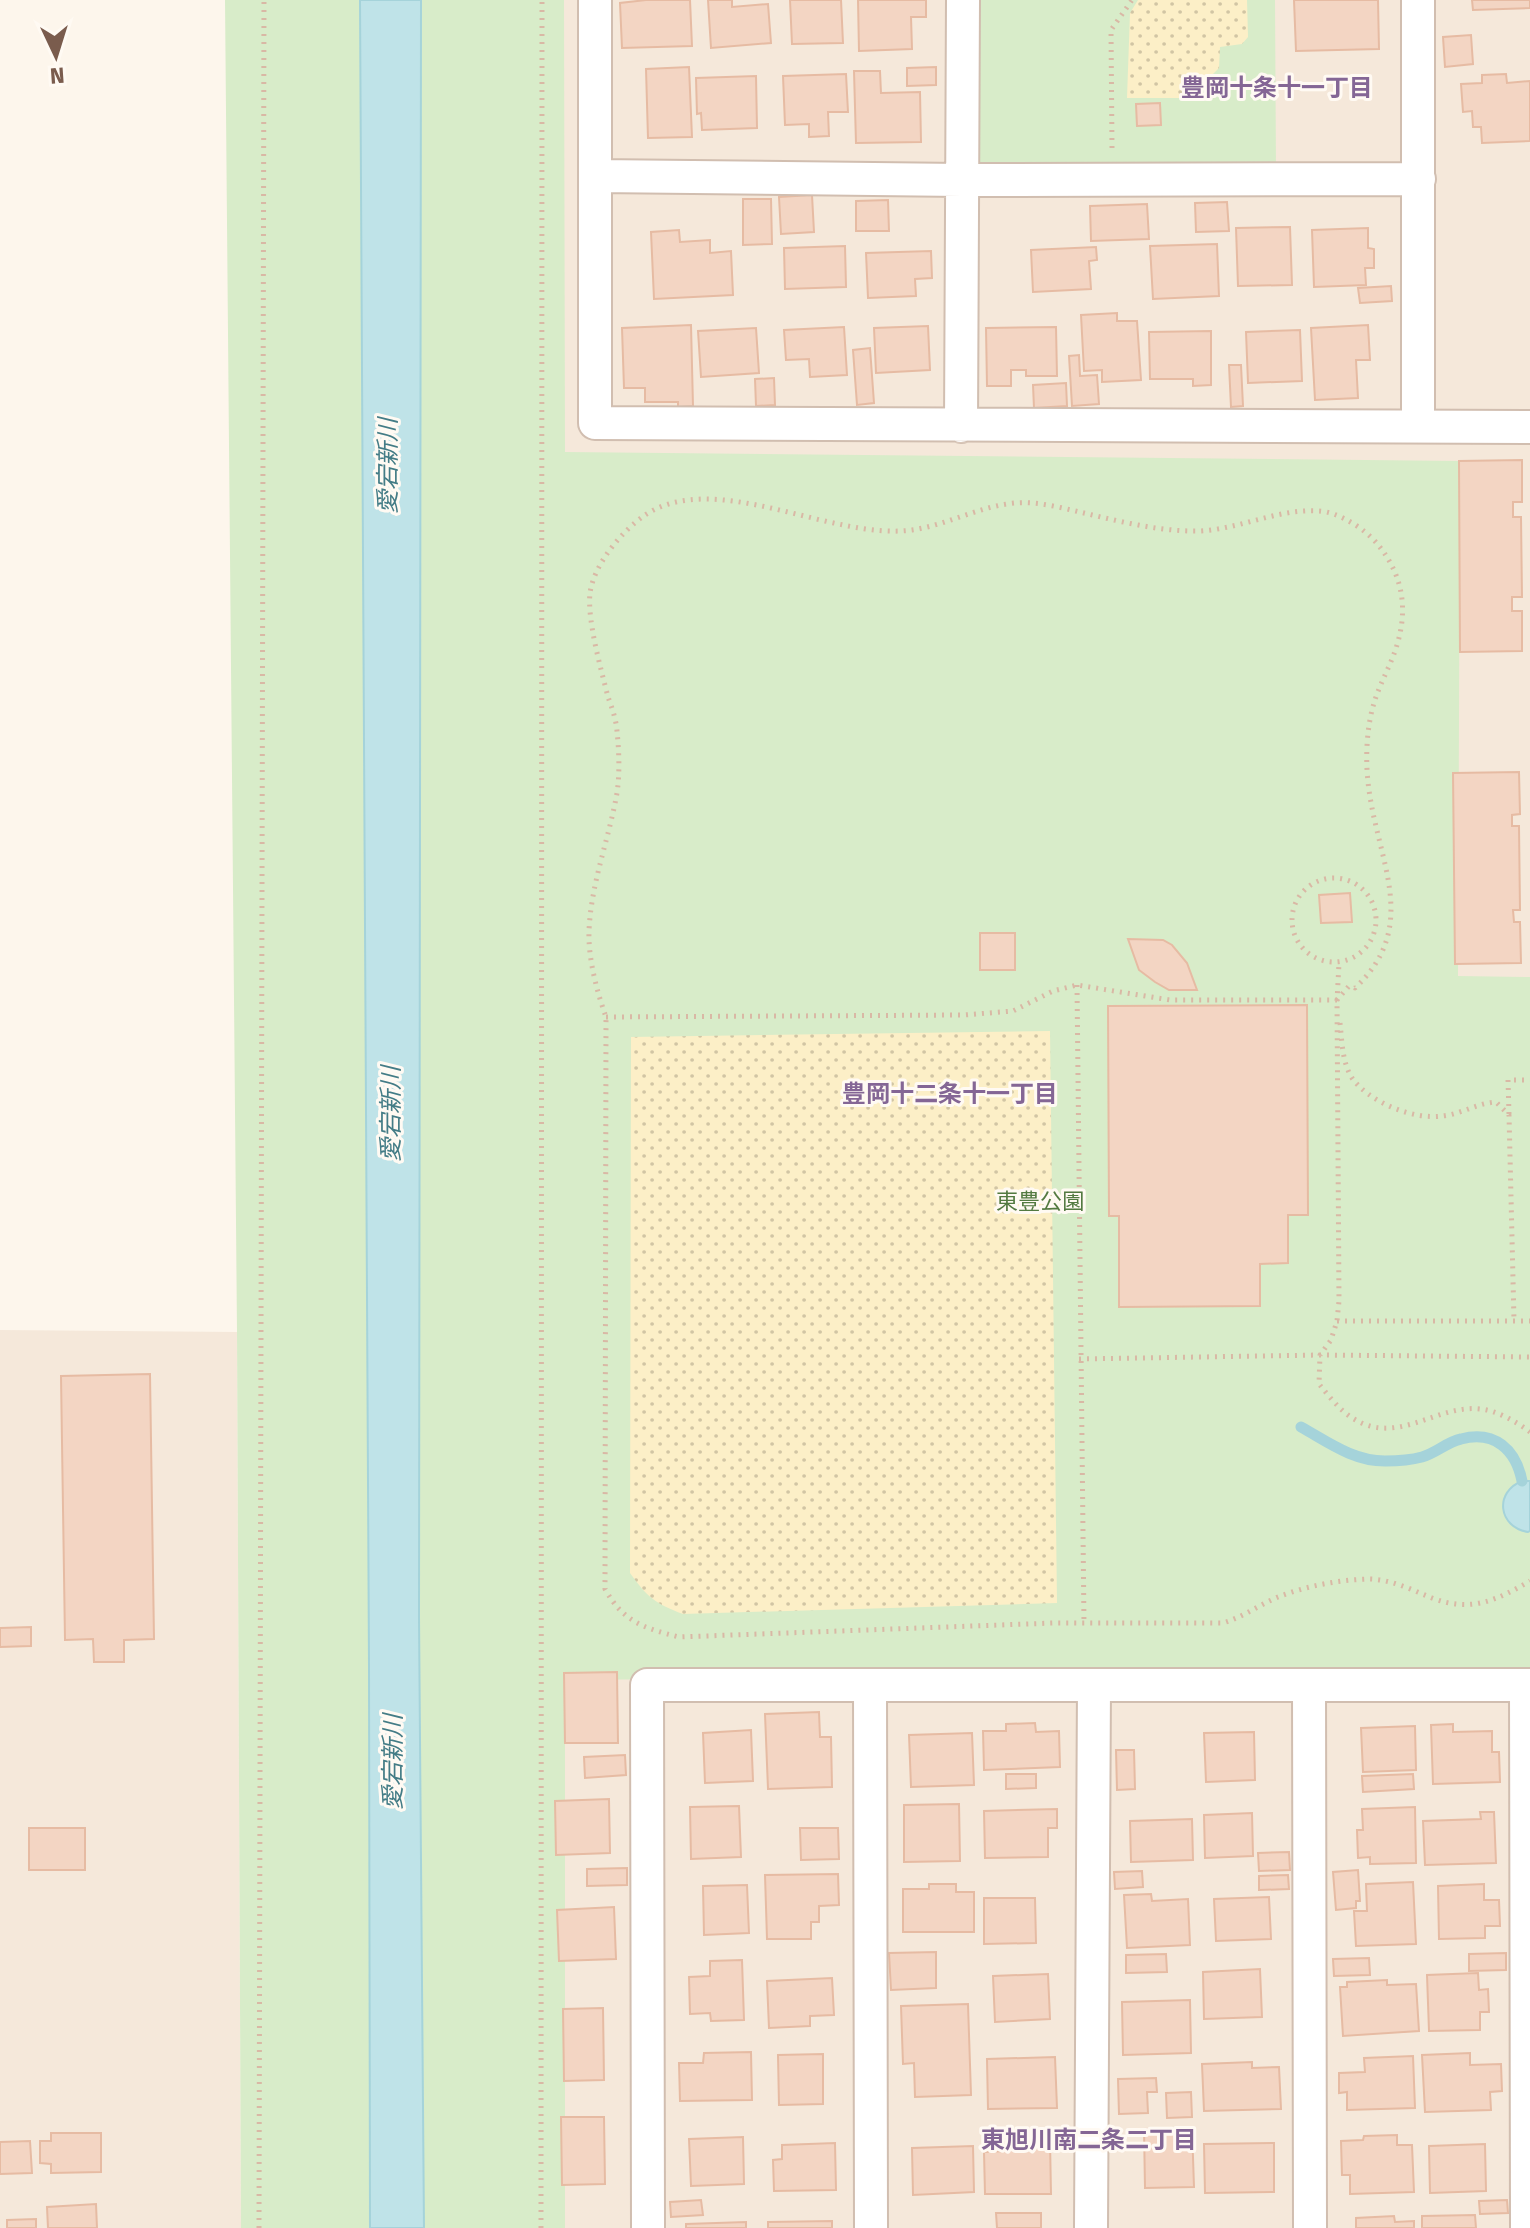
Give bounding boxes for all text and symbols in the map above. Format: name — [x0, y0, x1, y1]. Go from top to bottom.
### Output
north arrow — [16, 16, 96, 96]
text: N — [49, 61, 66, 89]
district label: 豊岡十条十一丁目 — [1181, 74, 1373, 102]
water label: 愛宕新川 — [374, 415, 402, 514]
water label: 愛宕新川 — [377, 1063, 405, 1162]
district label: 豊岡十二条十一丁目 — [842, 1080, 1058, 1108]
park label: 東豊公園 — [996, 1188, 1084, 1215]
water label: 愛宕新川 — [379, 1711, 407, 1810]
district label: 東旭川南二条二丁目 — [981, 2126, 1197, 2154]

